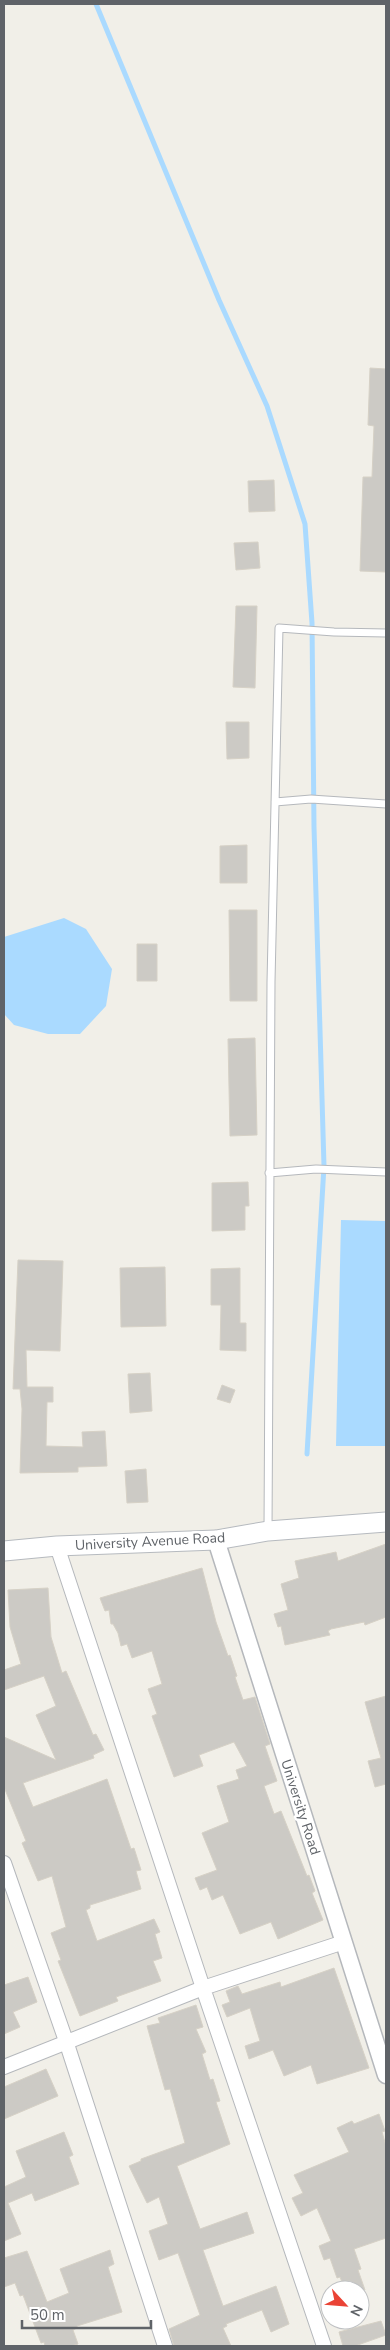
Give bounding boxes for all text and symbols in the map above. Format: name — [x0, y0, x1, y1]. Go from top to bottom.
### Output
street label: University Avenue Road — [74, 1528, 226, 1555]
street label: University Road — [276, 1757, 325, 1857]
north arrow — [320, 2280, 370, 2330]
scale bar — [22, 2298, 151, 2330]
text: N — [345, 2302, 367, 2319]
text: 50 m — [30, 2305, 65, 2325]

